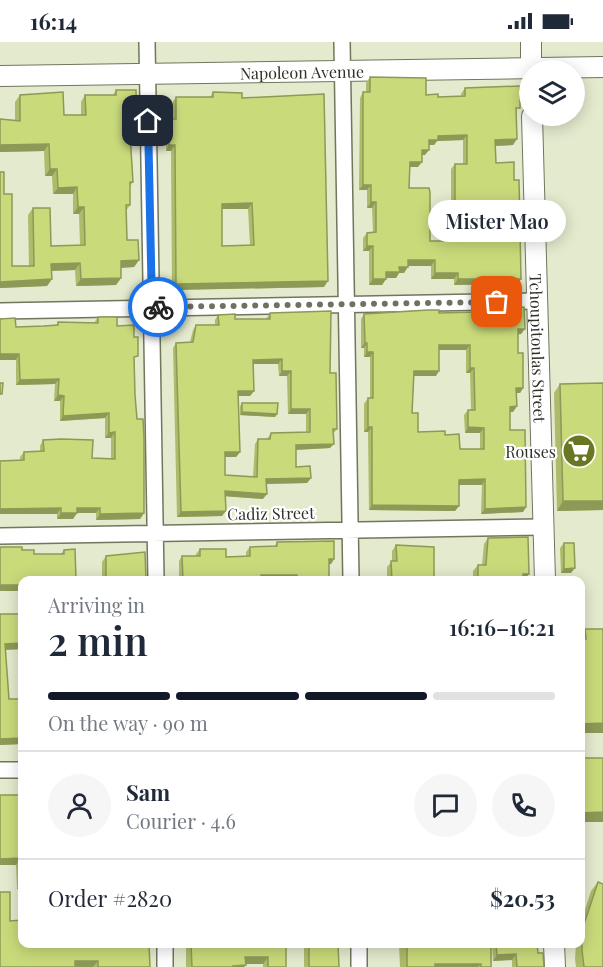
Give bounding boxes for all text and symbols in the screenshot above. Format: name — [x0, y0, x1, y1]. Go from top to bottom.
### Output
text: 16:14 — [30, 6, 77, 36]
street label: Napoleon Avenue — [240, 60, 364, 83]
map controls — [519, 60, 585, 126]
button: layers — [519, 60, 585, 126]
pin — [122, 95, 173, 146]
icon: home — [131, 104, 164, 137]
callout: Mister Mao — [428, 200, 566, 242]
text: Mister Mao — [445, 207, 549, 234]
street label: Tchoupitoulas Street — [526, 273, 551, 423]
pin — [471, 276, 522, 327]
courier — [128, 277, 188, 337]
icon: bag — [480, 285, 513, 318]
icon: bike — [142, 291, 175, 324]
supermarket icon: Rouses — [561, 433, 597, 469]
place label: Rouses — [505, 441, 556, 462]
street label: Cadiz Street — [227, 502, 315, 524]
text: Arriving in — [48, 591, 145, 618]
text: 16:16–16:21 — [449, 612, 555, 642]
text: 2 min — [48, 614, 148, 666]
text: On the way · 90 m — [48, 709, 208, 736]
button: person — [48, 774, 111, 837]
button: chat — [414, 774, 477, 837]
button: phone — [492, 774, 555, 837]
text: Sam — [126, 777, 170, 807]
text: Courier · 4.6 — [126, 807, 236, 834]
text: Order #2820 — [48, 883, 172, 913]
text: $20.53 — [490, 883, 555, 913]

